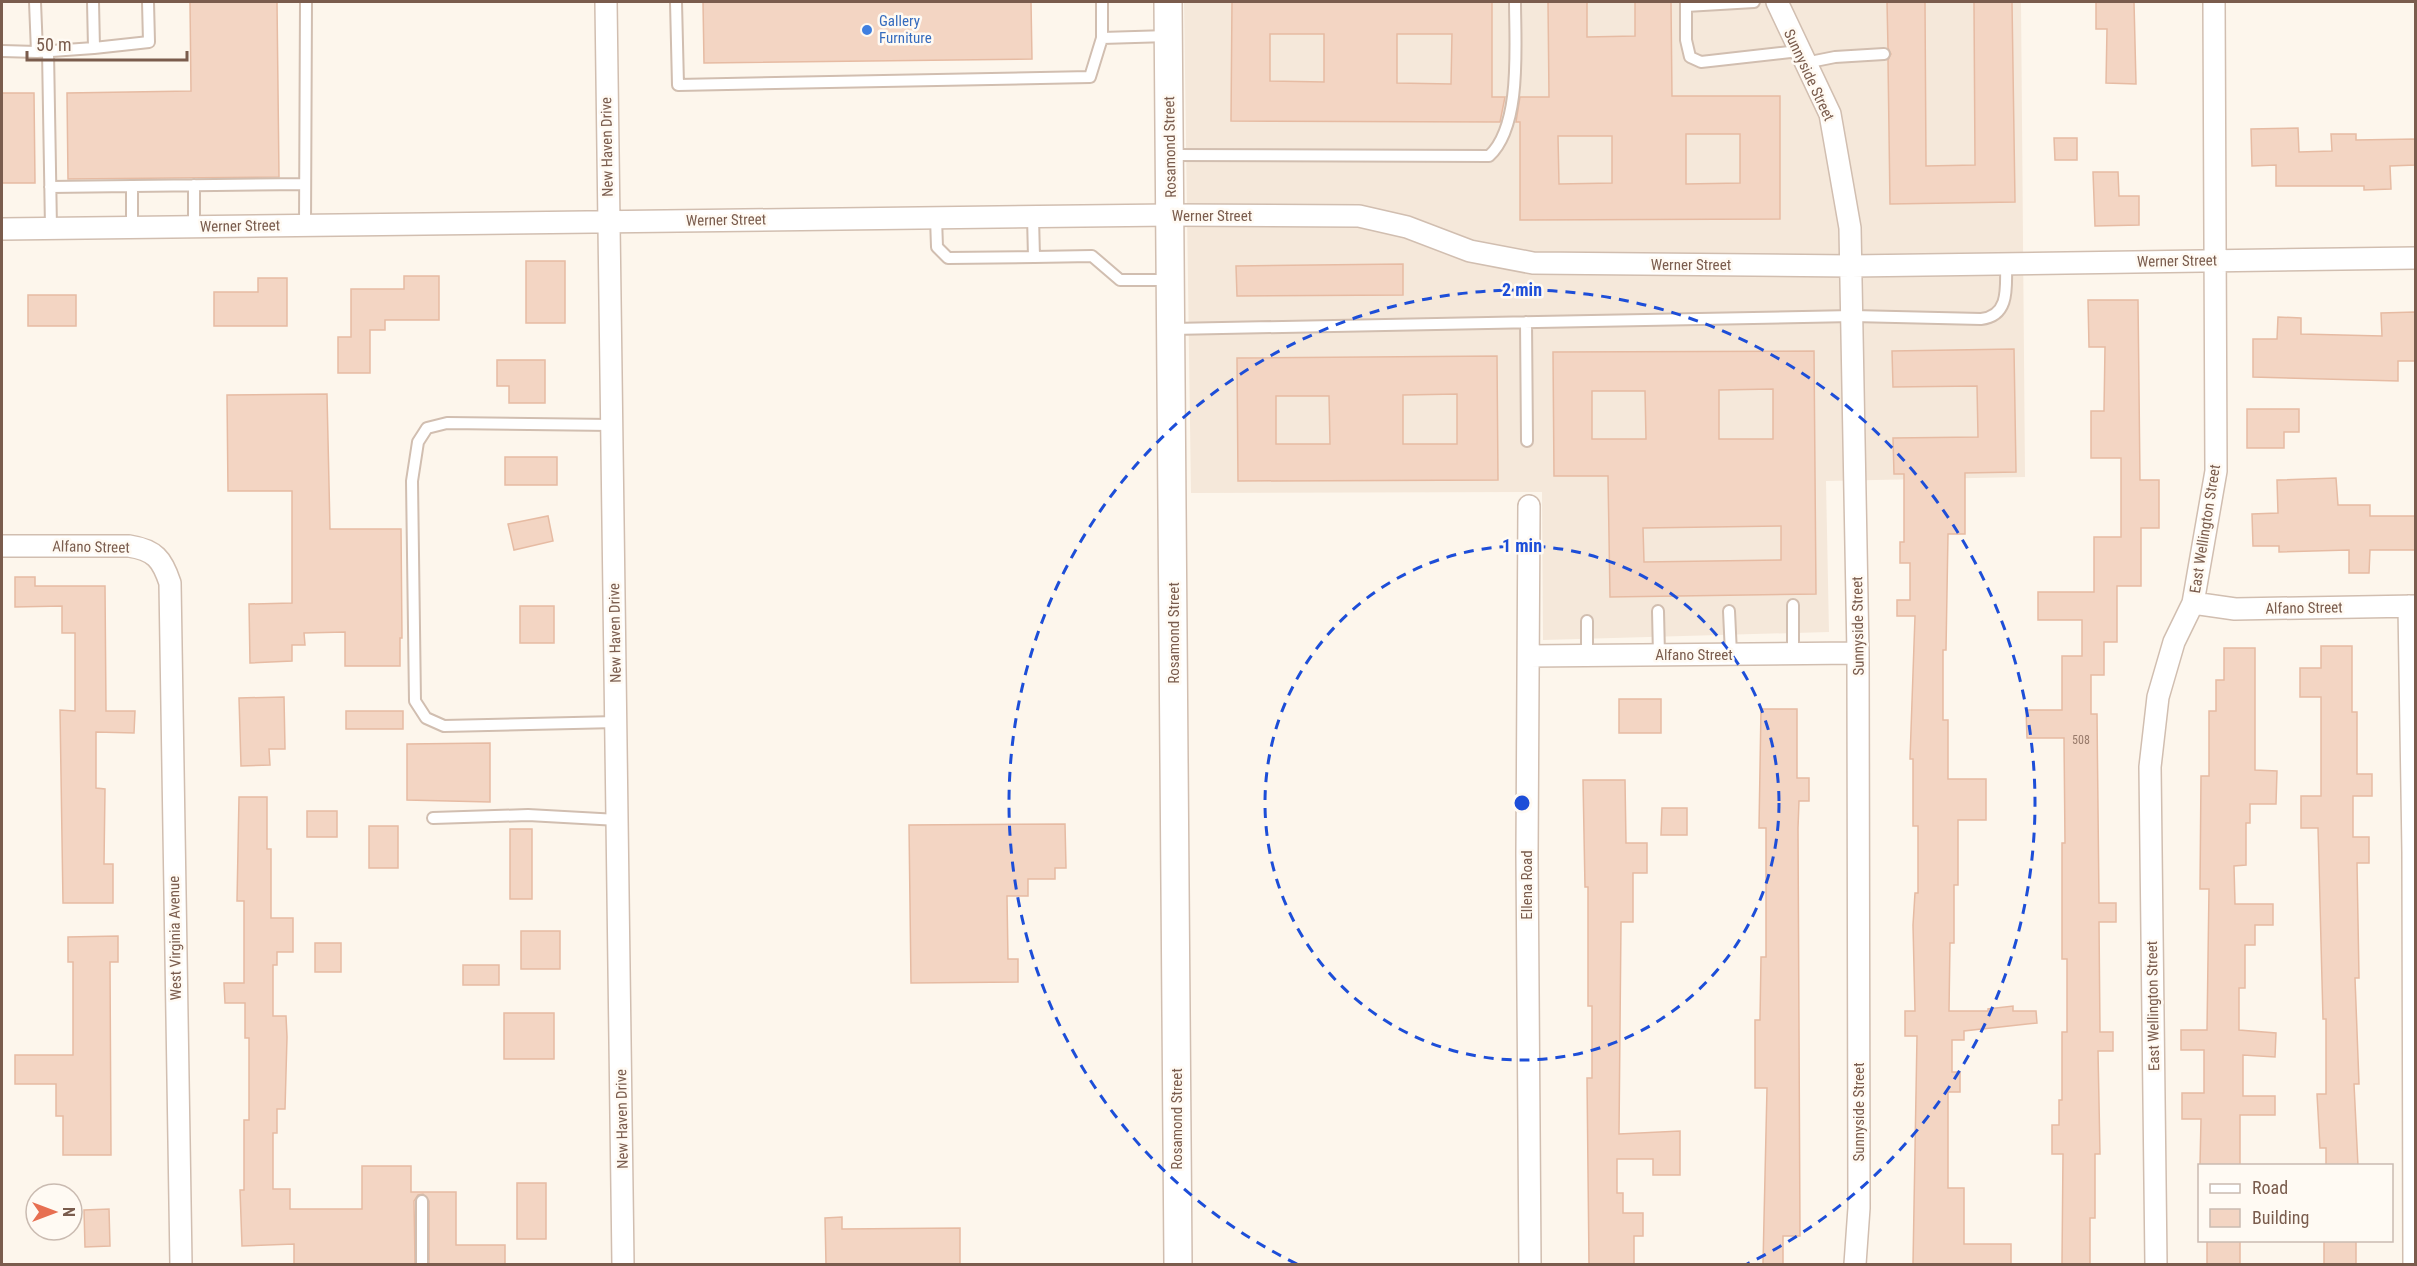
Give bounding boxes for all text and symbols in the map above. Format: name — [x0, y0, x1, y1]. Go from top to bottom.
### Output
place label: Gallery Furniture — [879, 12, 932, 47]
marker: Gallery Furniture — [860, 23, 874, 37]
scale bar — [27, 24, 188, 62]
street label: Sunnyside Street — [1780, 26, 1838, 124]
text: 50 m — [36, 34, 71, 55]
street label: Rosamond Street — [1160, 96, 1180, 198]
street label: New Haven Drive — [597, 97, 617, 197]
street label: Werner Street — [1172, 207, 1252, 225]
street label: Werner Street — [686, 210, 766, 230]
street label: Werner Street — [200, 216, 280, 236]
street label: Werner Street — [2137, 251, 2217, 271]
street label: Werner Street — [1651, 256, 1731, 274]
text: 2 min — [1502, 279, 1542, 300]
street label: East Wellington Street — [2186, 463, 2224, 595]
text: 1 min — [1502, 535, 1542, 556]
street label: Alfano Street — [52, 537, 130, 557]
street label: Sunnyside Street — [1848, 576, 1868, 676]
street label: Rosamond Street — [1165, 582, 1183, 684]
street label: New Haven Drive — [605, 583, 625, 683]
street label: Alfano Street — [2265, 598, 2343, 618]
street label: Alfano Street — [1655, 646, 1733, 664]
house number: 508 — [2072, 733, 2090, 747]
centre of rings — [1512, 793, 1532, 813]
street label: Ellena Road — [1518, 850, 1536, 920]
street label: West Virginia Avenue — [165, 876, 185, 1000]
street label: East Wellington Street — [2143, 941, 2163, 1071]
street label: Sunnyside Street — [1850, 1062, 1868, 1162]
street label: Rosamond Street — [1168, 1068, 1186, 1170]
street label: New Haven Drive — [612, 1069, 632, 1169]
legend — [2198, 1164, 2393, 1242]
text: Road — [2252, 1177, 2288, 1198]
north arrow — [24, 1182, 84, 1242]
text: N — [59, 1207, 78, 1217]
text: Building — [2252, 1207, 2309, 1228]

